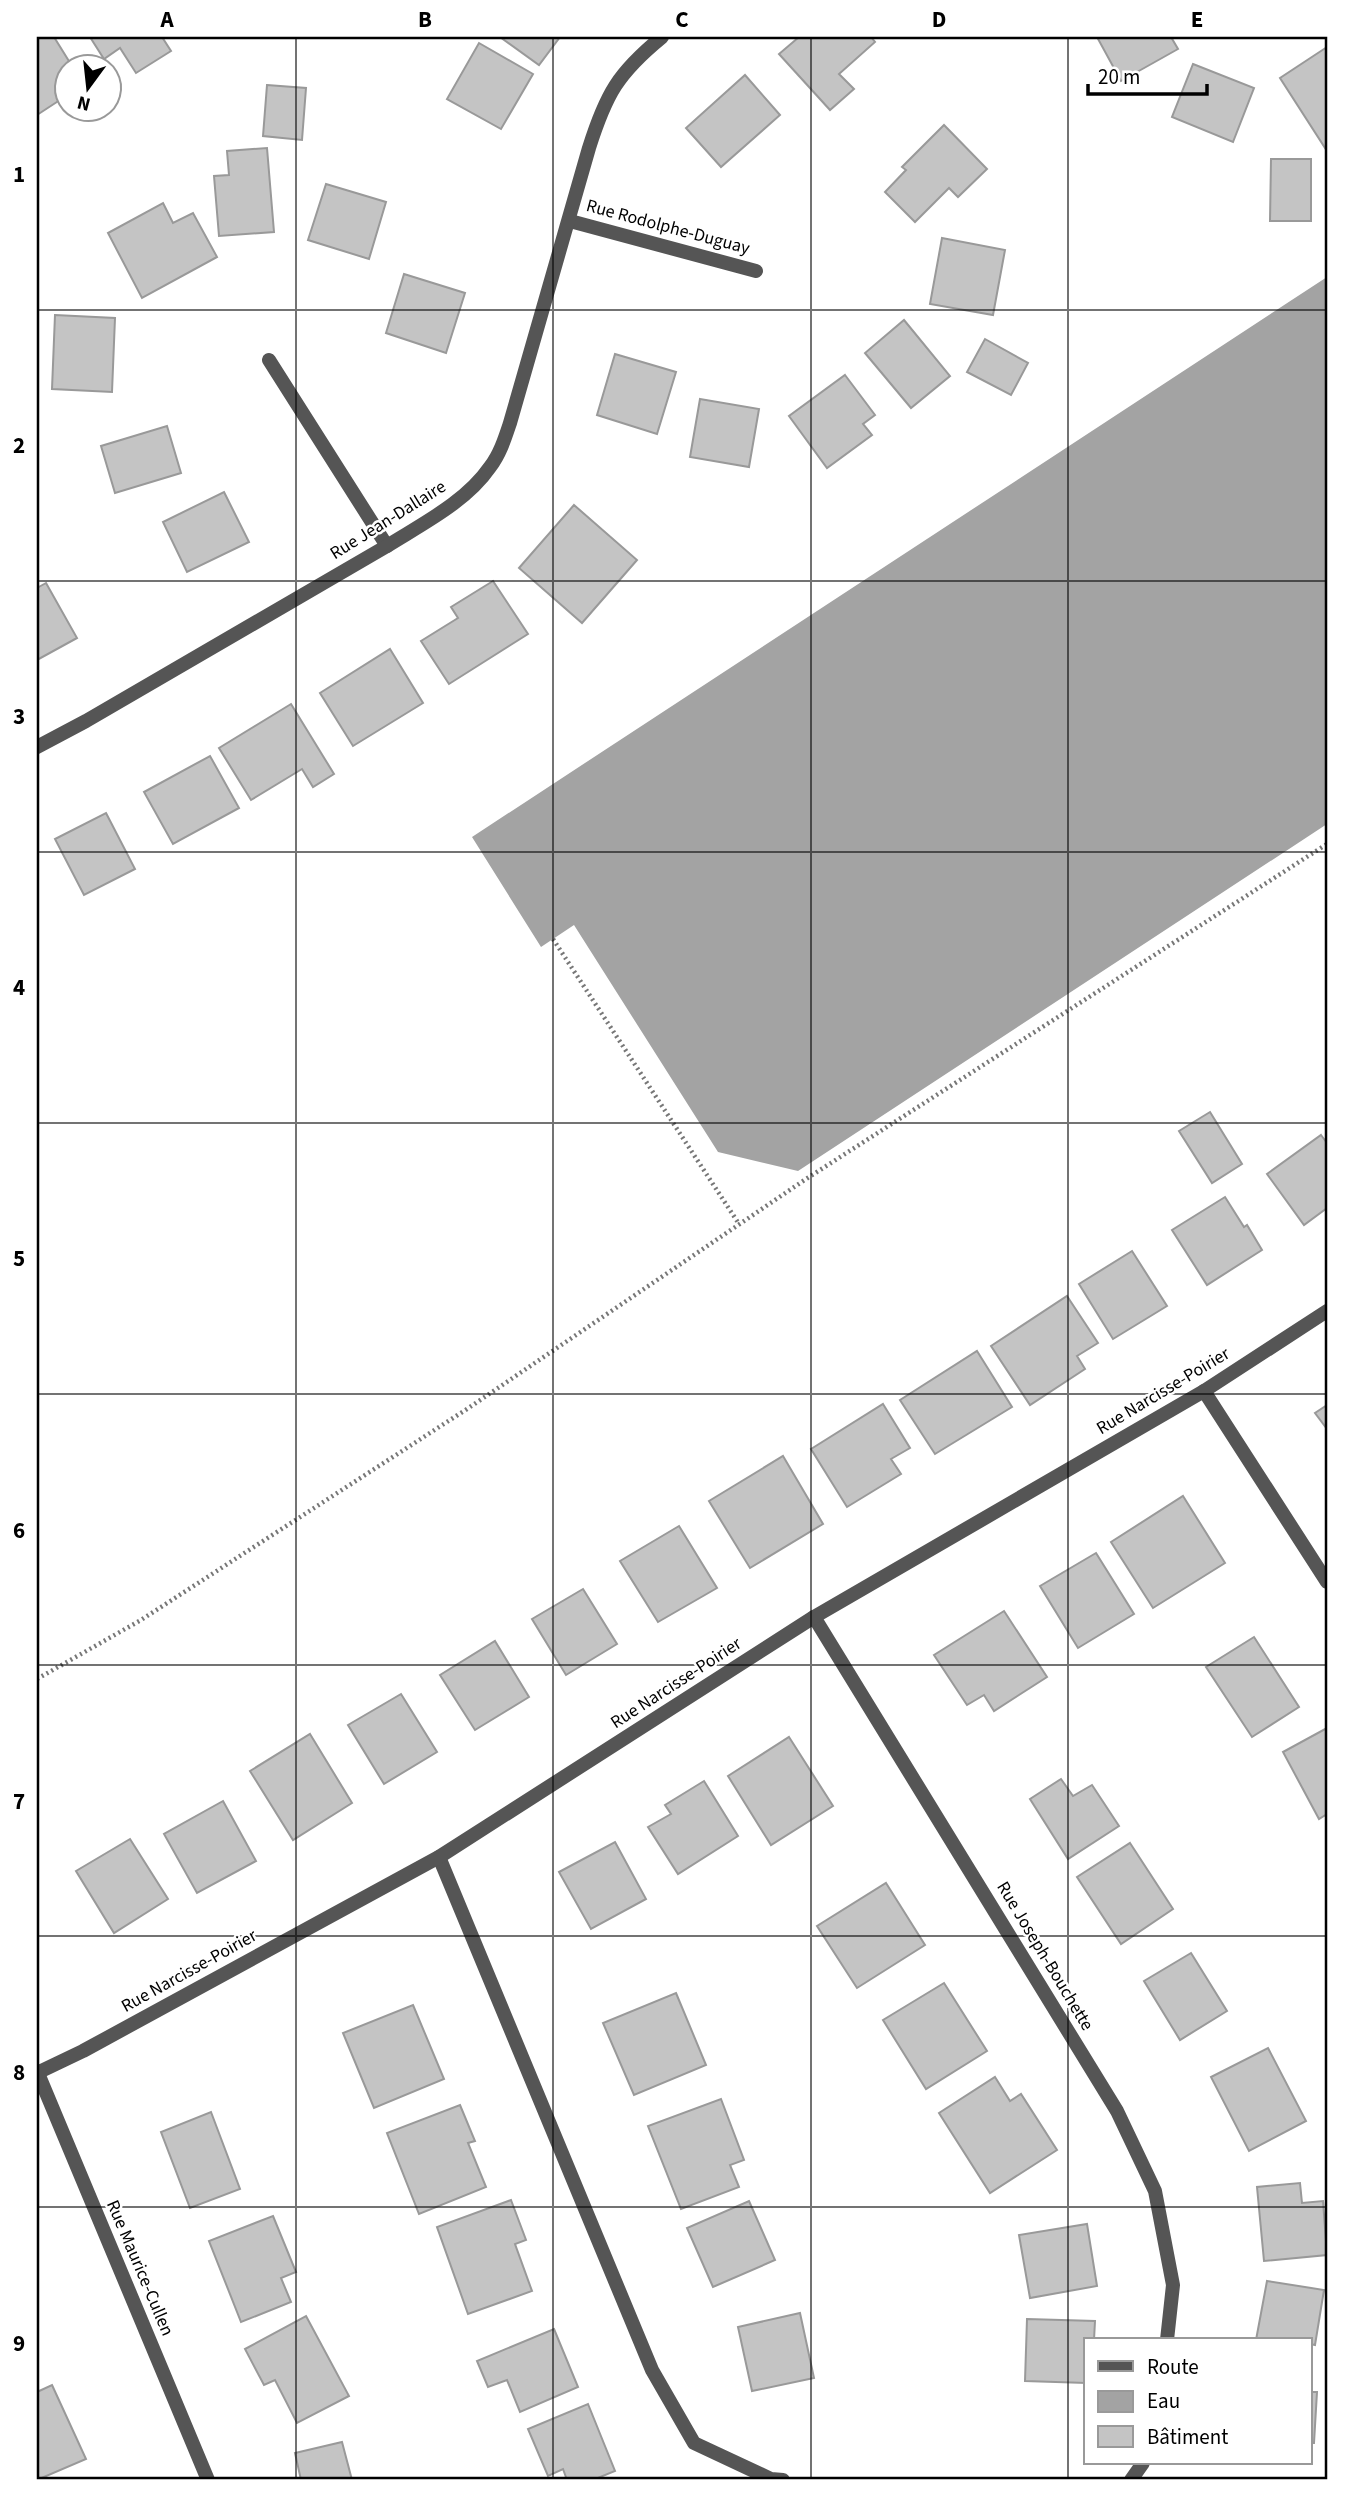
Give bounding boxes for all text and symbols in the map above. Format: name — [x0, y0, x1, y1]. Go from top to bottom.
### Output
text: A — [159, 3, 174, 36]
text: B — [418, 3, 432, 36]
text: C — [675, 3, 689, 36]
text: D — [932, 3, 946, 36]
text: E — [1191, 3, 1203, 36]
north arrow — [52, 52, 122, 122]
scale bar — [1088, 52, 1206, 96]
text: 20 m — [1098, 62, 1140, 92]
text: N — [74, 88, 94, 118]
text: 1 — [13, 158, 25, 191]
street label: Rue Rodolphe-Duguay — [583, 193, 753, 261]
text: 2 — [13, 429, 25, 462]
street label: Rue Jean-Dallaire — [325, 474, 451, 566]
text: 3 — [13, 700, 25, 733]
text: 4 — [13, 971, 25, 1004]
text: 5 — [13, 1242, 25, 1275]
street label: Rue Narcisse-Poirier — [1092, 1341, 1235, 1441]
text: 6 — [13, 1514, 25, 1547]
street label: Rue Narcisse-Poirier — [606, 1631, 747, 1735]
text: 7 — [13, 1785, 25, 1818]
street label: Rue Joseph-Bouchette — [990, 1877, 1100, 2035]
street label: Rue Narcisse-Poirier — [117, 1923, 262, 2019]
text: 8 — [13, 2056, 25, 2089]
street label: Rue Maurice-Cullen — [100, 2196, 180, 2340]
text: 9 — [13, 2327, 25, 2360]
legend — [1084, 2338, 1312, 2464]
text: Route — [1147, 2352, 1199, 2382]
text: Eau — [1147, 2386, 1180, 2416]
text: Bâtiment — [1147, 2422, 1228, 2452]

